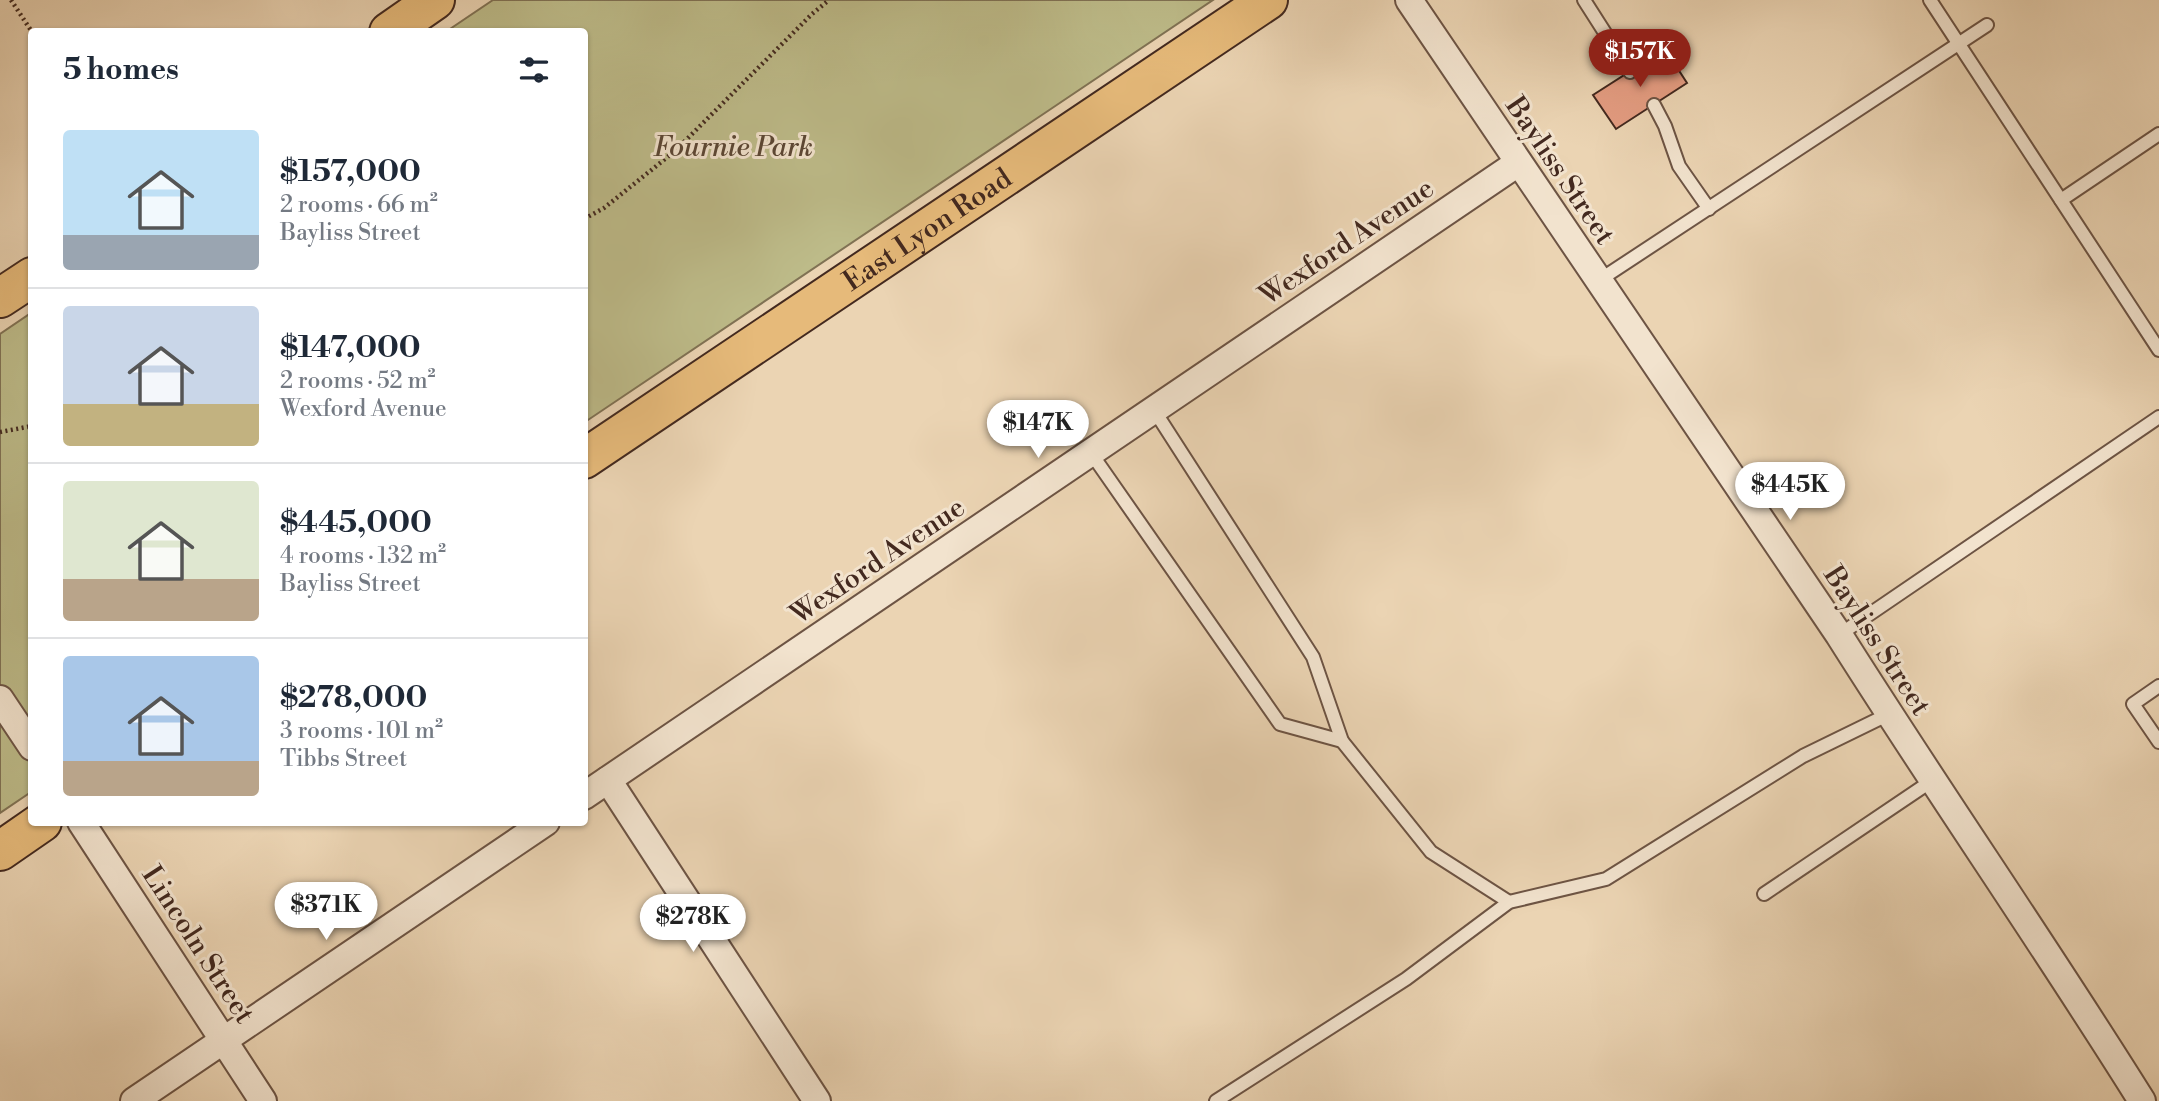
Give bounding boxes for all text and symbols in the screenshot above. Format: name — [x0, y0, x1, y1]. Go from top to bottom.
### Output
pin: $157K — [1591, 29, 1689, 89]
text: $157K — [1605, 38, 1675, 66]
text: 5 homes — [63, 51, 179, 89]
icon: filters — [515, 51, 553, 89]
street label: Bayliss Street — [1497, 89, 1622, 252]
park label: Fournie Park — [653, 130, 813, 165]
text: $157,000 — [280, 153, 421, 191]
icon: home — [119, 158, 203, 242]
street label: East Lyon Road — [837, 161, 1019, 299]
street label: Wexford Avenue — [1252, 171, 1441, 314]
text: 2 rooms · 66 m² — [280, 191, 438, 219]
text: Bayliss Street — [280, 219, 421, 247]
text: $147,000 — [280, 329, 421, 367]
icon: home — [119, 334, 203, 418]
text: 2 rooms · 52 m² — [280, 367, 436, 395]
text: Wexford Avenue — [280, 395, 447, 423]
pin: $147K — [989, 400, 1087, 460]
text: $147K — [1003, 409, 1073, 437]
pin: $445K — [1741, 462, 1839, 522]
text: $445K — [1751, 471, 1829, 499]
street label: Wexford Avenue — [783, 490, 972, 633]
text: $445,000 — [280, 504, 432, 542]
icon: home — [119, 509, 203, 593]
text: 4 rooms · 132 m² — [280, 542, 446, 570]
street label: Bayliss Street — [1815, 559, 1938, 722]
text: Bayliss Street — [280, 570, 421, 598]
text: $278,000 — [280, 679, 427, 717]
icon: home — [119, 684, 203, 768]
text: 3 rooms · 101 m² — [280, 717, 443, 745]
text: Tibbs Street — [280, 745, 407, 773]
street label: Lincoln Street — [134, 859, 262, 1030]
pin: $371K — [277, 883, 375, 942]
text: $371K — [291, 891, 361, 919]
pin: $278K — [644, 894, 742, 954]
text: $278K — [656, 903, 730, 931]

